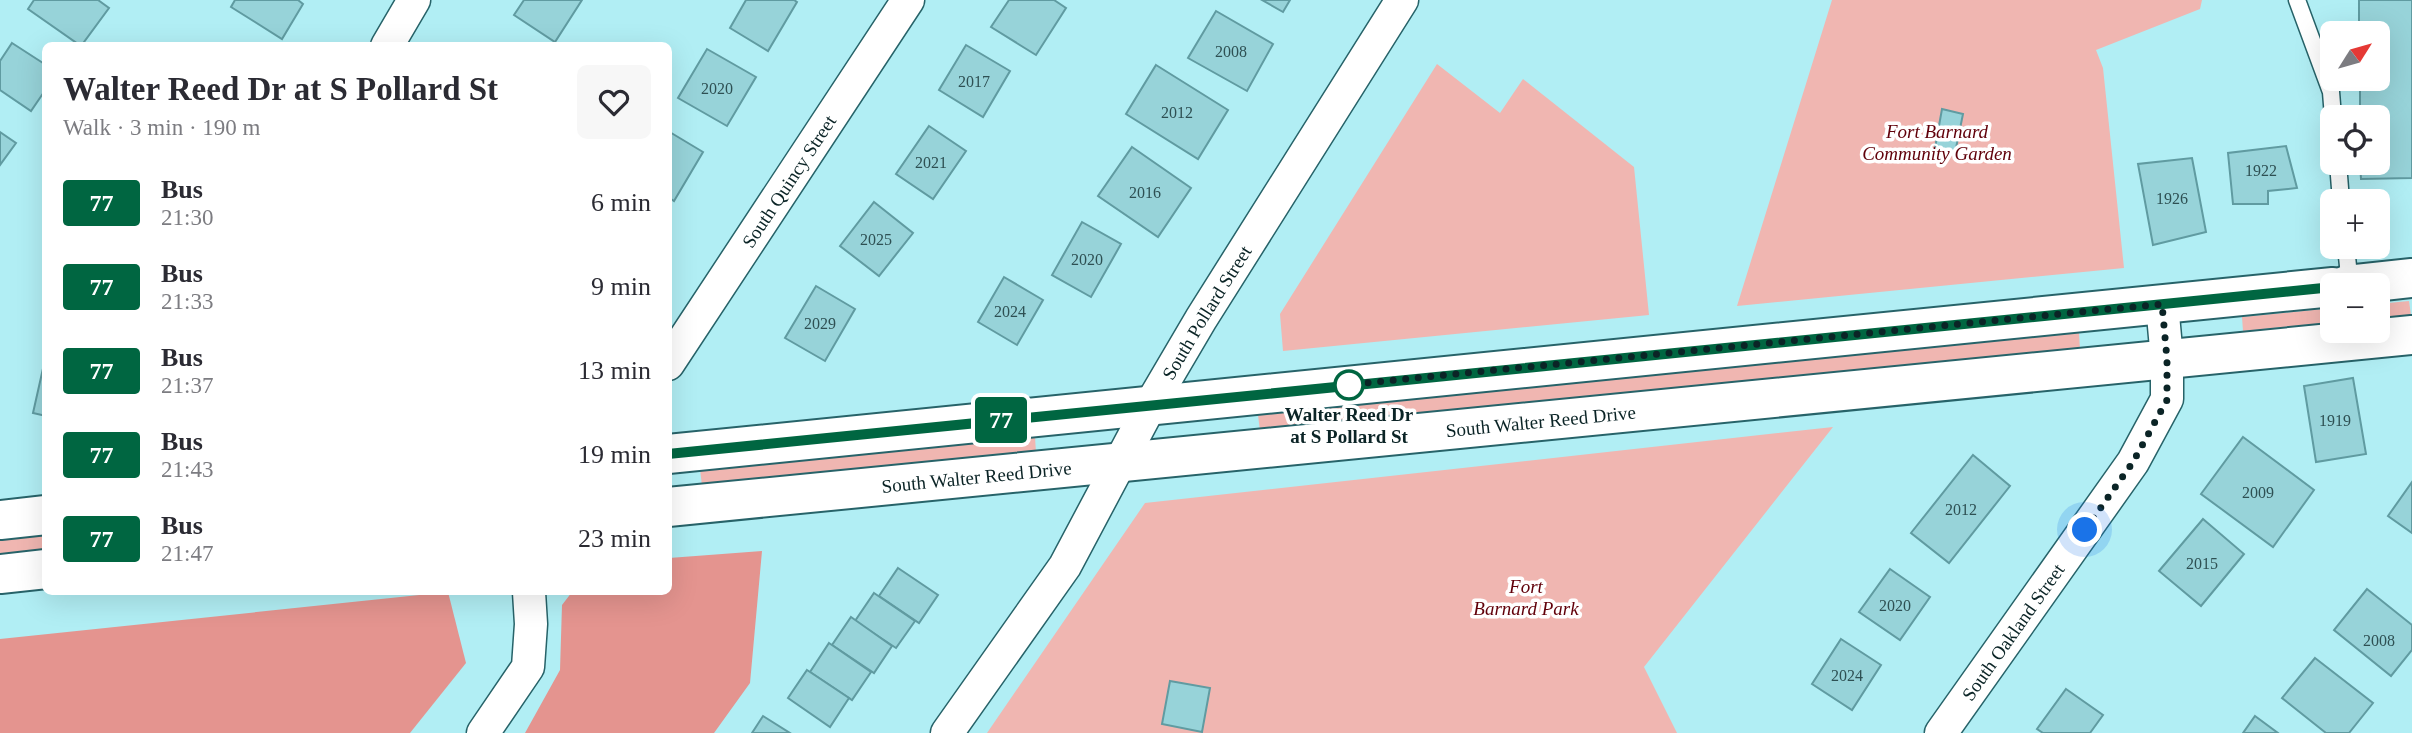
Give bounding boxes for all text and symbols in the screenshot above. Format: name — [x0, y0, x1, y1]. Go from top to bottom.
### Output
north arrow — [2320, 21, 2390, 91]
map controls — [2320, 21, 2390, 343]
house number: 2008 — [1215, 43, 1247, 60]
button: heart — [577, 65, 651, 139]
text: Walter Reed Dr at S Pollard St — [63, 71, 498, 107]
house number: 2017 — [958, 73, 990, 90]
house number: 2020 — [701, 80, 733, 97]
house number: 2012 — [1161, 104, 1193, 121]
button: locate — [2320, 105, 2390, 175]
street label: South Quincy Street — [738, 111, 841, 252]
text: Walk · 3 min · 190 m — [63, 115, 260, 140]
park label: Fort Barnard Community Garden — [1862, 121, 2012, 164]
house number: 2021 — [915, 154, 947, 171]
house number: 1922 — [2245, 162, 2277, 179]
text: Bus — [161, 175, 203, 204]
house number: 2016 — [1129, 184, 1161, 201]
text: 6 min — [591, 188, 651, 217]
button: + — [2320, 189, 2390, 259]
text: 77 — [90, 190, 114, 216]
house number: 1926 — [2156, 190, 2188, 207]
text: 21:30 — [161, 205, 213, 230]
house number: 2025 — [860, 231, 892, 248]
street label: South Pollard Street — [1158, 241, 1256, 383]
house number: 2020 — [1071, 251, 1103, 268]
text: Bus — [161, 259, 203, 288]
text: 9 min — [591, 272, 651, 301]
button: − — [2320, 273, 2390, 343]
text: 77 — [90, 274, 114, 300]
text: 21:33 — [161, 289, 213, 314]
house number: 2024 — [994, 303, 1026, 320]
house number: 2029 — [804, 315, 836, 332]
text: Bus — [161, 343, 203, 372]
text: 13 min — [578, 356, 651, 385]
text: 77 — [90, 358, 114, 384]
marker: Walter Reed Dr at S Pollard St — [1334, 370, 1364, 400]
text: 21:37 — [161, 373, 213, 398]
line badge: 77 — [970, 397, 1032, 443]
street label: South Walter Reed Drive — [1445, 402, 1637, 441]
place label: Walter Reed Dr at S Pollard St — [1285, 404, 1414, 447]
text: 77 — [989, 407, 1013, 433]
house number: 1919 — [2319, 412, 2351, 429]
text: Bus — [161, 427, 203, 456]
text: 19 min — [578, 440, 651, 469]
text: 77 — [90, 442, 114, 468]
text: 21:43 — [161, 457, 213, 482]
street label: South Walter Reed Drive — [881, 457, 1073, 497]
house number: 2009 — [2242, 484, 2274, 501]
house number: 2012 — [1945, 501, 1977, 518]
text: Bus — [161, 511, 203, 540]
your location — [2067, 512, 2102, 547]
text: 23 min — [578, 524, 651, 553]
text: 77 — [90, 526, 114, 552]
text: 21:47 — [161, 541, 213, 566]
house number: 2015 — [2186, 555, 2218, 572]
street label: South Oakland Street — [1958, 559, 2069, 705]
park label: Fort Barnard Park — [1473, 576, 1579, 619]
house number: 2020 — [1879, 597, 1911, 614]
house number: 2008 — [2363, 632, 2395, 649]
house number: 2024 — [1831, 667, 1863, 684]

